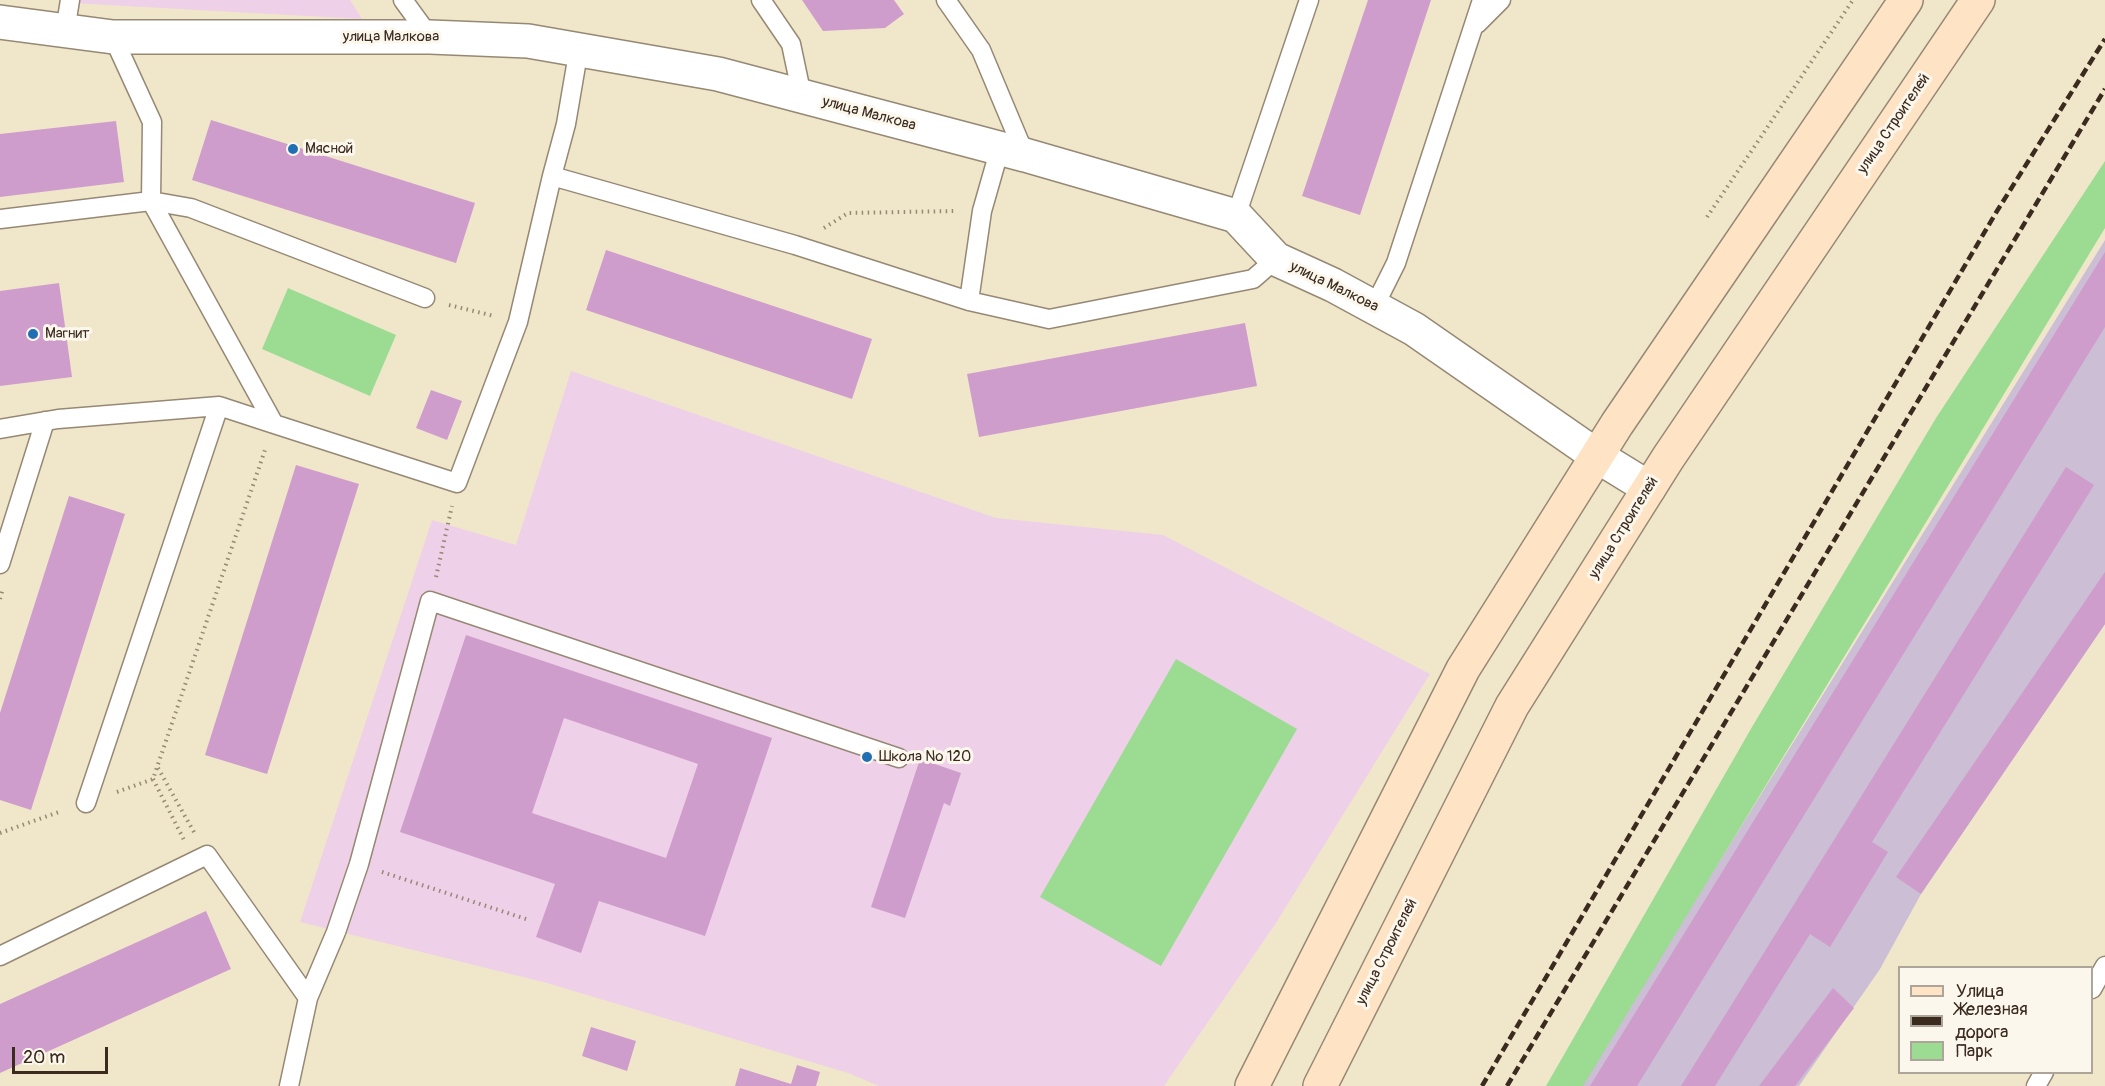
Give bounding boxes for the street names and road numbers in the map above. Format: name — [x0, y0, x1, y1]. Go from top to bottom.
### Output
street label: улица Малкова — [343, 28, 439, 46]
street label: улица Строителей — [1854, 71, 1934, 177]
street label: улица Малкова — [820, 93, 918, 135]
street label: улица Малкова — [1287, 258, 1381, 316]
street label: улица Строителей — [1585, 474, 1663, 582]
street label: улица Строителей — [1353, 896, 1421, 1008]

